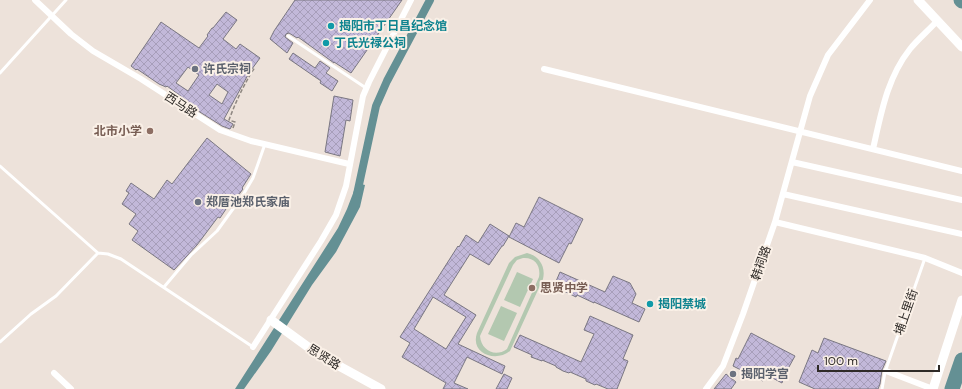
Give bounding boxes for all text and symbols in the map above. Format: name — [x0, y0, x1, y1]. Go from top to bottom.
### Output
place label: 揭阳市丁日昌纪念馆 — [339, 18, 447, 34]
marker: 揭阳市丁日昌纪念馆 — [326, 21, 336, 31]
place label: 丁氏光禄公祠 — [334, 35, 406, 51]
marker: 丁氏光禄公祠 — [321, 38, 331, 48]
place label: 许氏宗祠 — [203, 61, 251, 77]
marker: 许氏宗祠 — [190, 64, 200, 74]
street label: 西马路 — [162, 88, 200, 122]
place label: 北市小学 — [94, 123, 142, 139]
marker: 北市小学 — [145, 126, 155, 136]
place label: 郑厝池郑氏家庙 — [206, 194, 290, 210]
marker: 郑厝池郑氏家庙 — [193, 197, 203, 207]
street label: 韩祠路 — [748, 243, 774, 283]
place label: 思贤中学 — [540, 280, 588, 296]
marker: 思贤中学 — [527, 283, 537, 293]
street label: 埔上里街 — [891, 287, 921, 337]
place label: 揭阳禁城 — [658, 296, 706, 312]
marker: 揭阳禁城 — [645, 299, 655, 309]
street label: 思贤路 — [304, 341, 344, 373]
scale bar — [818, 347, 939, 373]
text: 100 m — [824, 353, 858, 369]
place label: 揭阳学宫 — [741, 366, 789, 382]
marker: 揭阳学宫 — [728, 369, 738, 379]

